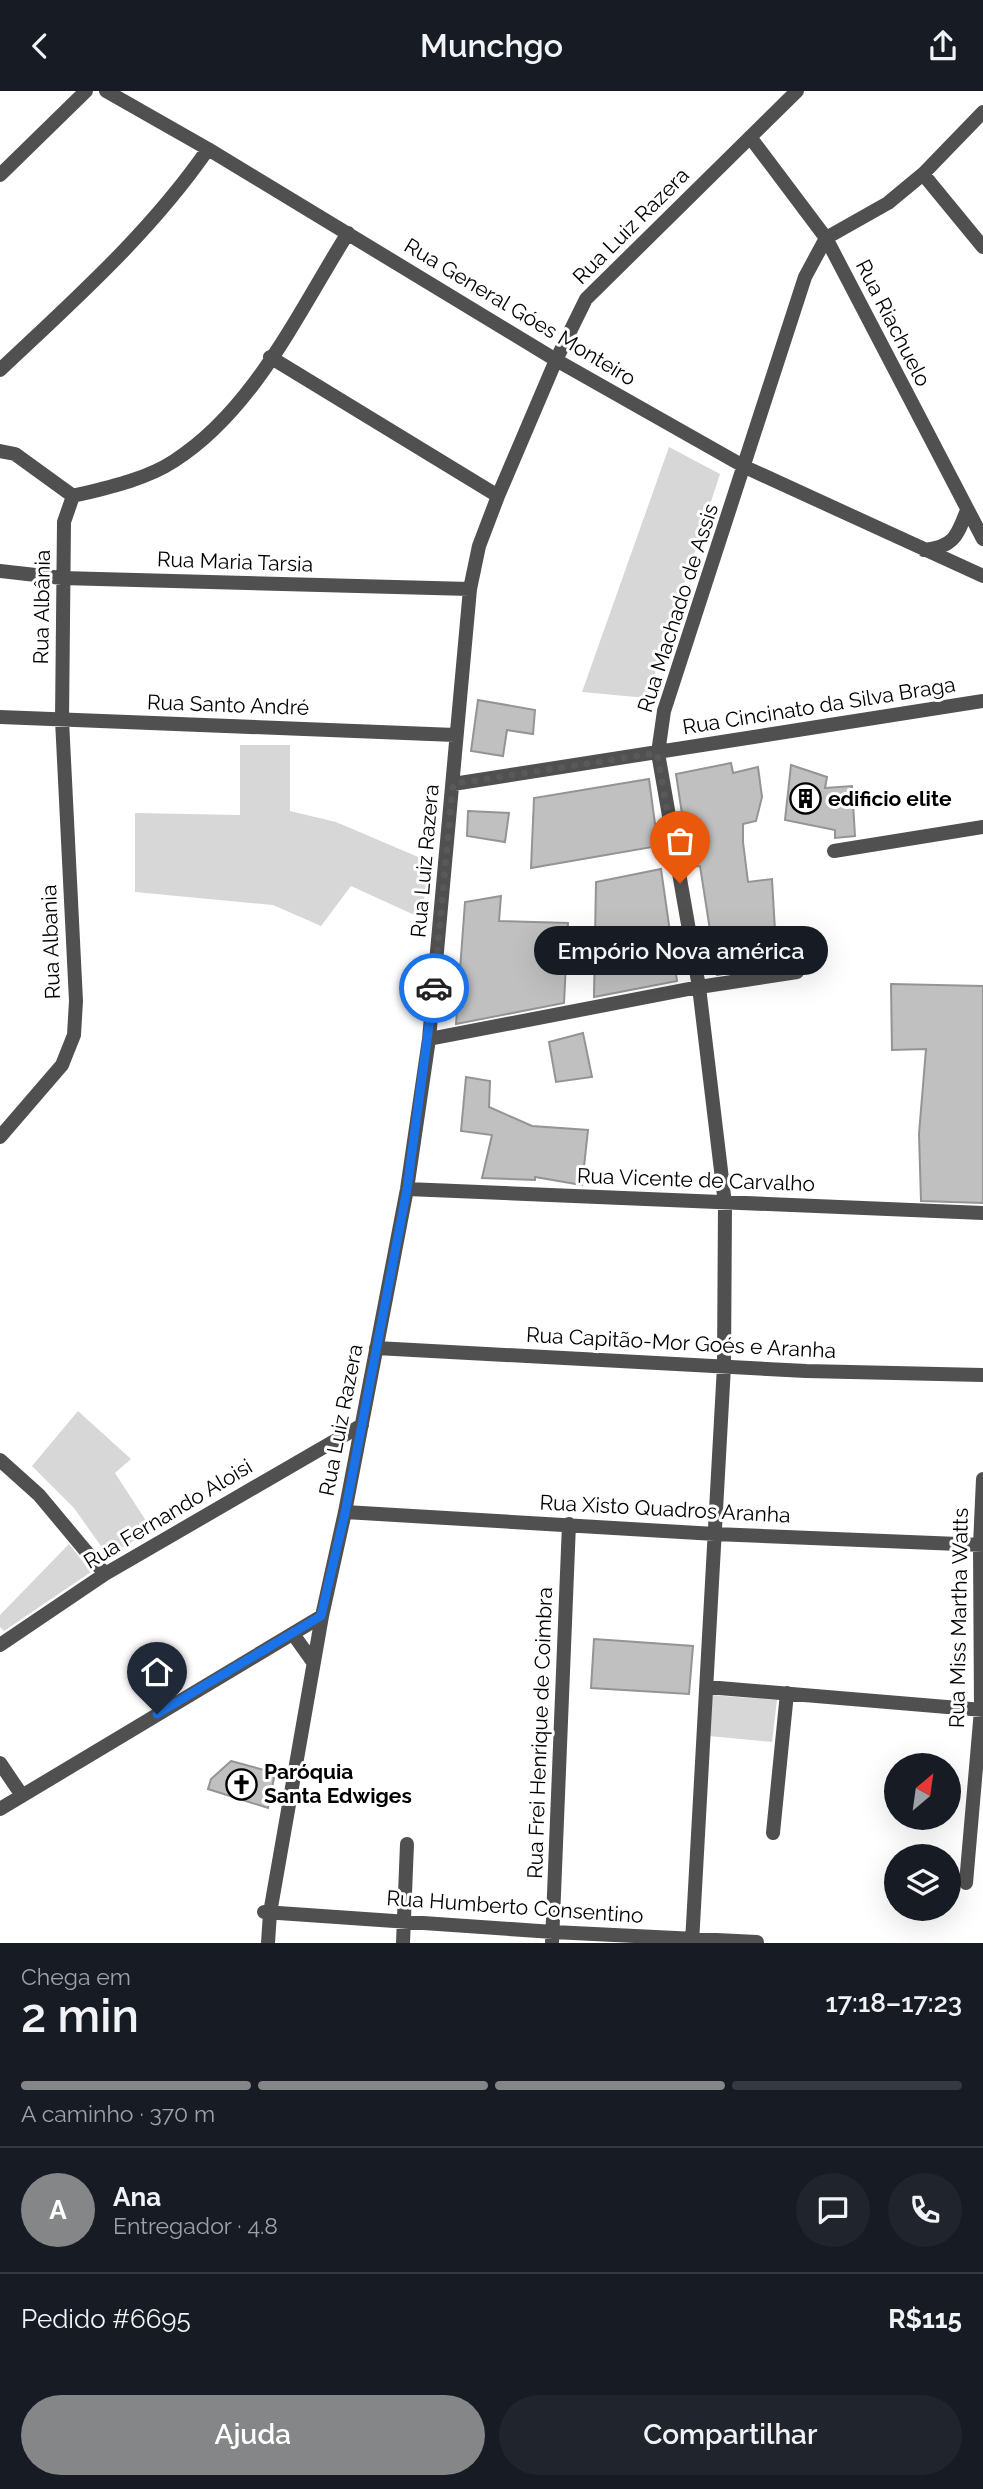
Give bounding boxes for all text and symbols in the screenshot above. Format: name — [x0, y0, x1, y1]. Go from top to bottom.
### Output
icon: back — [21, 27, 59, 65]
text: Munchgo — [420, 27, 563, 64]
icon: share — [924, 27, 962, 65]
street label: Rua Luiz Razera — [567, 162, 694, 289]
street label: Rua General Góes Monteiro — [400, 232, 640, 391]
street label: Rua Riachuelo — [851, 255, 936, 390]
street label: Rua Machado de Assis — [632, 500, 723, 715]
street label: Rua Maria Tarsia — [156, 546, 314, 577]
street label: Rua Albânia — [28, 549, 55, 665]
street label: Rua Cincinato da Silva Braga — [681, 672, 957, 739]
street label: Rua Santo André — [147, 689, 309, 720]
building icon: edificio elite — [788, 782, 822, 816]
street label: Rua Luiz Razera — [405, 783, 444, 939]
place label: edificio elite — [828, 786, 952, 811]
pin — [650, 811, 710, 883]
icon: bag — [661, 822, 699, 860]
street label: Rua Albania — [36, 884, 65, 1000]
callout: Empório Nova américa — [533, 925, 827, 974]
text: Empório Nova américa — [558, 937, 804, 964]
courier — [399, 953, 469, 1023]
icon: car — [415, 969, 453, 1007]
street label: Rua Vicente de Carvalho — [577, 1163, 815, 1196]
street label: Rua Capitão-Mor Goés e Aranha — [525, 1322, 837, 1363]
street label: Rua Luiz Razera — [314, 1342, 367, 1498]
street label: Rua Fernando Aloisi — [79, 1453, 257, 1574]
street label: Rua Xisto Quadros Aranha — [539, 1489, 791, 1528]
street label: Rua Miss Martha Watts — [944, 1508, 973, 1728]
street label: Rua Frei Henrique de Coimbra — [522, 1587, 557, 1879]
pin — [127, 1642, 187, 1714]
icon: home — [138, 1653, 176, 1691]
north arrow — [884, 1753, 961, 1831]
map controls — [884, 1753, 961, 1921]
place label: Paróquia Santa Edwiges — [264, 1759, 412, 1808]
church icon: Paróquia Santa Edwiges — [224, 1767, 258, 1801]
button: layers — [884, 1844, 961, 1921]
street label: Rua Humberto Consentino — [386, 1885, 644, 1928]
text: Chega em — [21, 1963, 131, 1990]
text: 17:18–17:23 — [826, 1988, 962, 2018]
text: 2 min — [21, 1989, 139, 2043]
text: A caminho · 370 m — [21, 2100, 215, 2127]
button: chat — [796, 2173, 870, 2247]
button: phone — [888, 2173, 962, 2247]
text: Ana — [113, 2182, 161, 2212]
text: A — [49, 2195, 67, 2225]
text: Entregador · 4.8 — [113, 2212, 278, 2239]
text: Pedido #6695 — [21, 2304, 191, 2334]
text: R$115 — [888, 2304, 962, 2334]
button: Ajuda — [21, 2395, 485, 2475]
button: Compartilhar — [499, 2395, 962, 2475]

